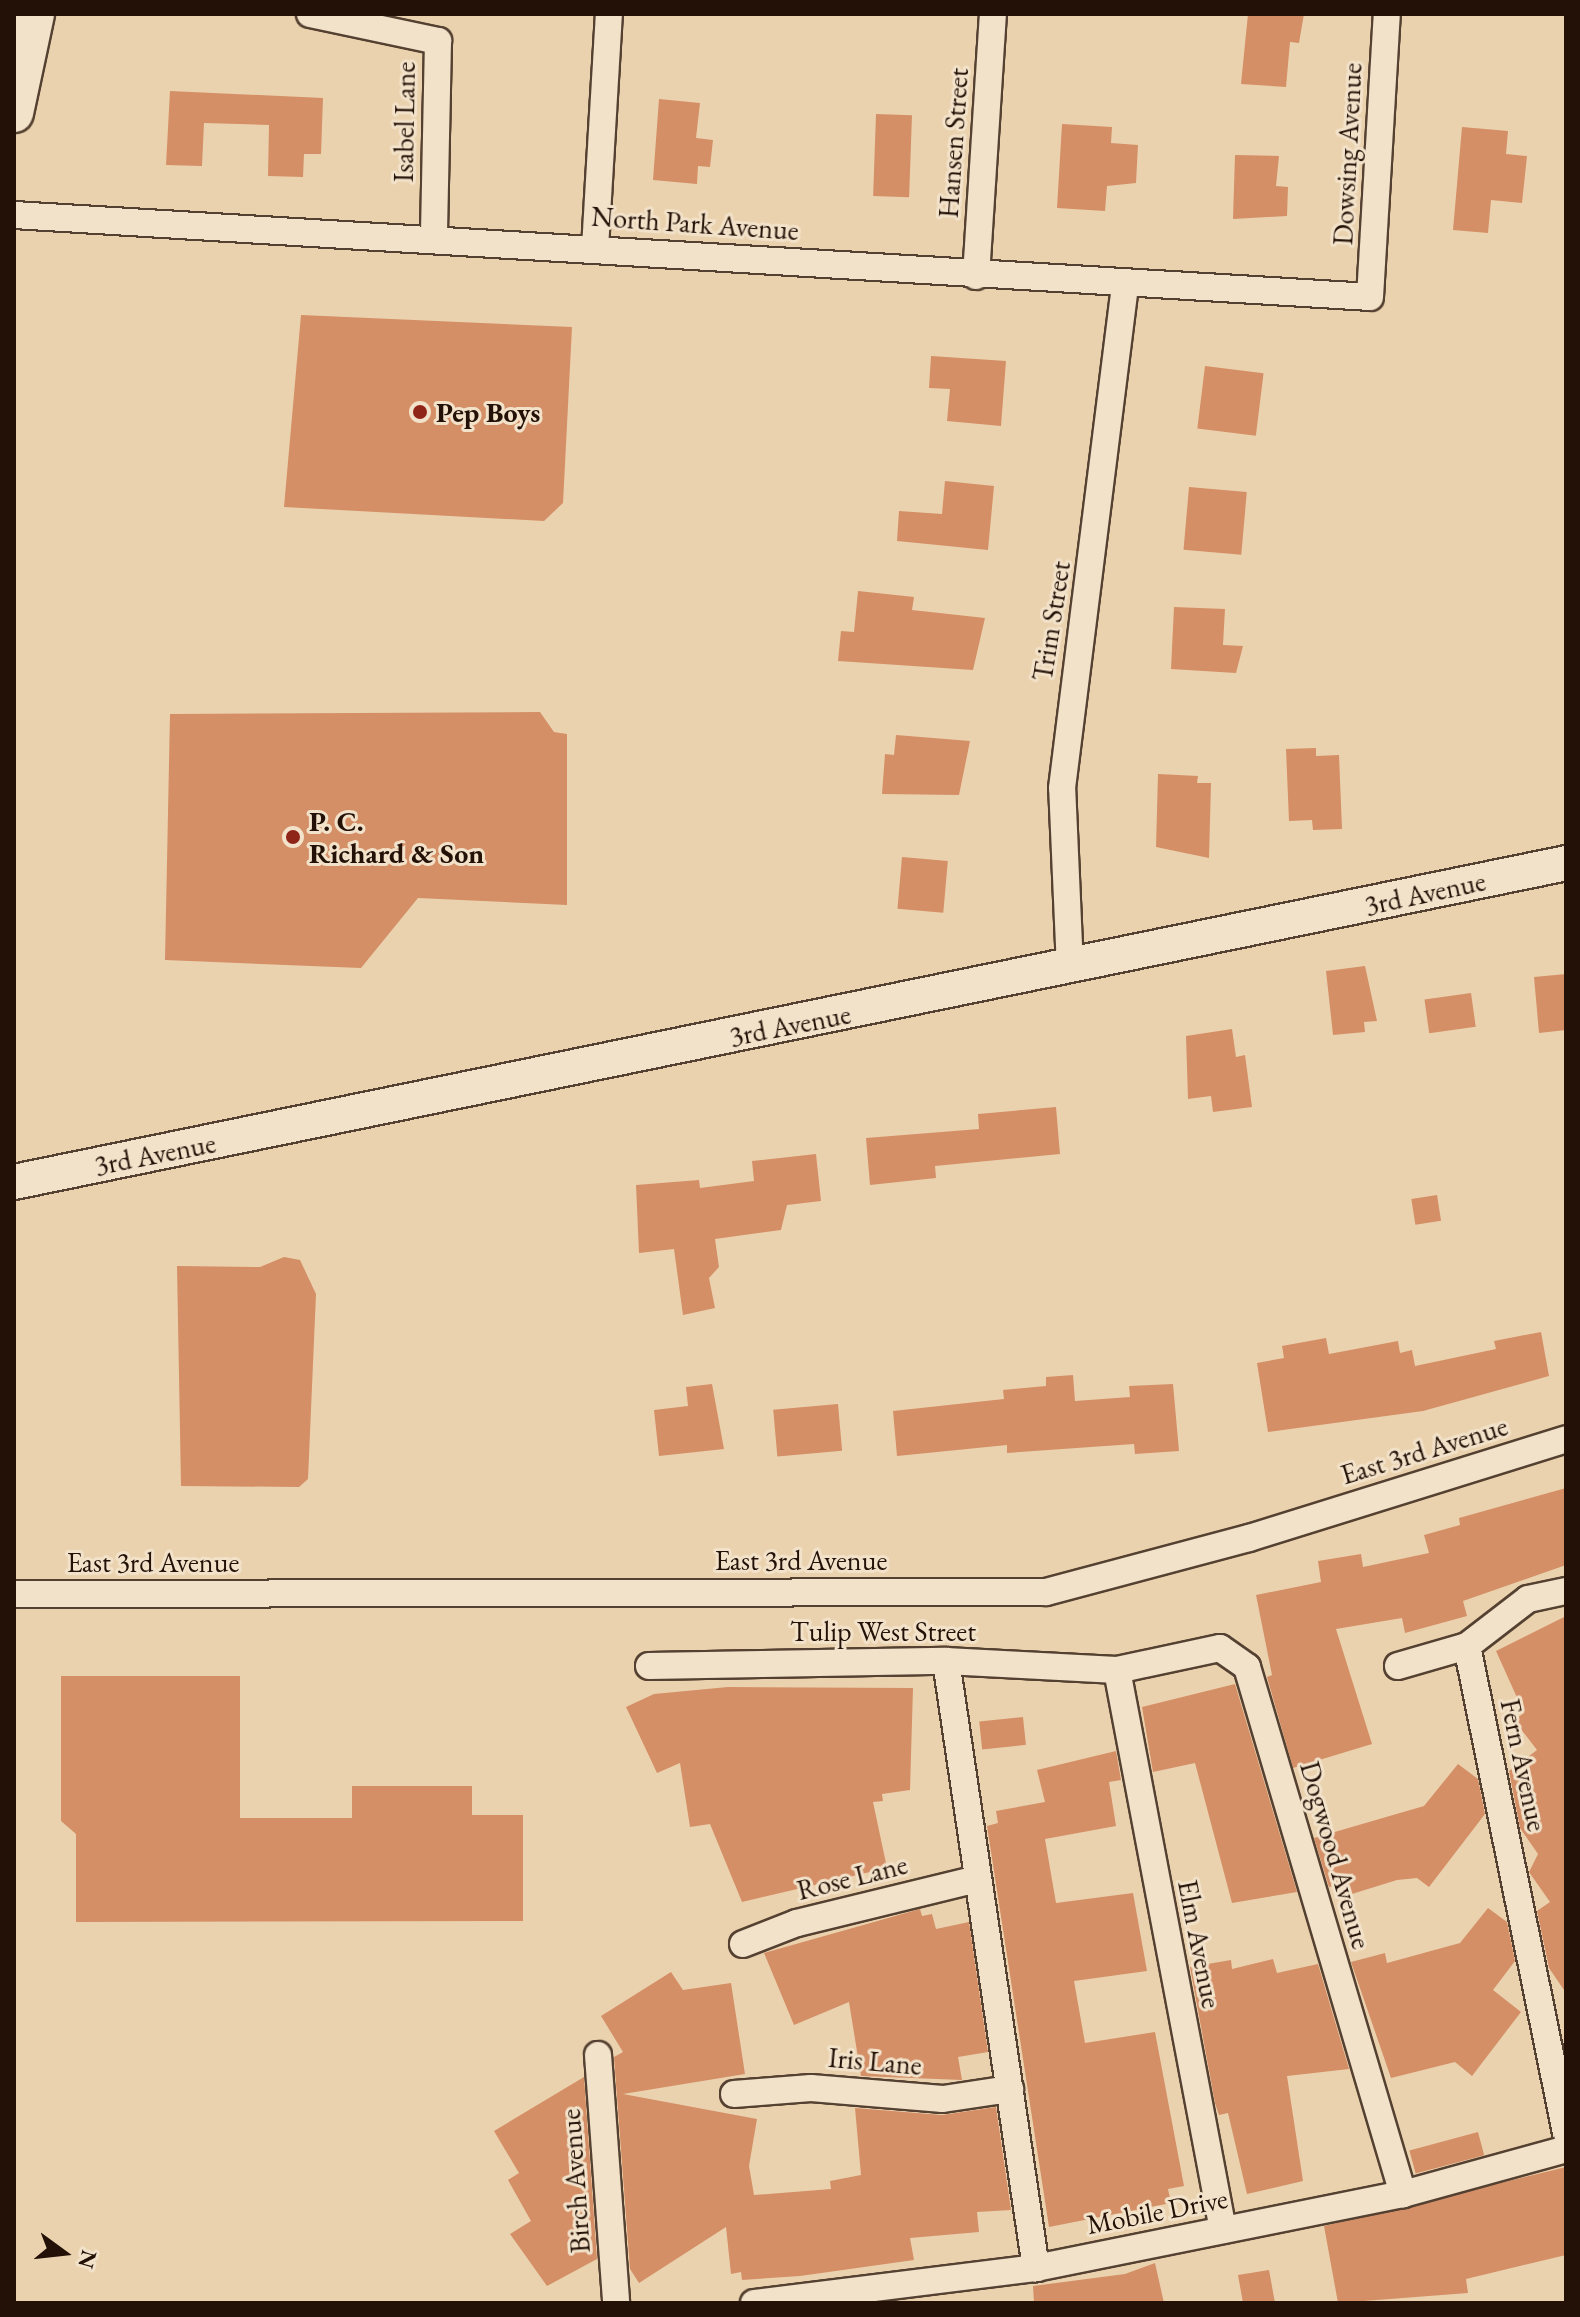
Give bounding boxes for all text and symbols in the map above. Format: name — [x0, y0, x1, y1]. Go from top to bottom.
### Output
street label: Isabel Lane — [386, 61, 422, 183]
street label: Dowsing Avenue — [1325, 62, 1369, 246]
street label: Hansen Street — [931, 67, 975, 219]
street label: North Park Avenue — [590, 199, 800, 247]
place label: Pep Boys — [436, 395, 540, 429]
marker: Pep Boys — [411, 403, 429, 421]
street label: Trim Street — [1025, 559, 1077, 683]
place label: P. C. Richard & Son — [309, 804, 484, 870]
marker: P. C. Richard & Son — [284, 828, 302, 846]
street label: 3rd Avenue — [1361, 864, 1489, 922]
street label: 3rd Avenue — [726, 997, 854, 1053]
street label: 3rd Avenue — [91, 1126, 219, 1182]
street label: East 3rd Avenue — [1337, 1409, 1511, 1491]
street label: East 3rd Avenue — [715, 1543, 887, 1577]
street label: East 3rd Avenue — [67, 1545, 239, 1579]
street label: Tulip West Street — [790, 1614, 976, 1648]
street label: Fern Avenue — [1494, 1696, 1554, 1834]
street label: Dogwood Avenue — [1293, 1757, 1379, 1953]
street label: Rose Lane — [793, 1847, 911, 1907]
street label: Elm Avenue — [1171, 1877, 1229, 2011]
street label: Iris Lane — [827, 2040, 923, 2082]
street label: Birch Avenue — [553, 2108, 597, 2254]
street label: Mobile Drive — [1084, 2181, 1230, 2241]
north arrow — [24, 2213, 104, 2293]
text: N — [71, 2247, 104, 2272]

